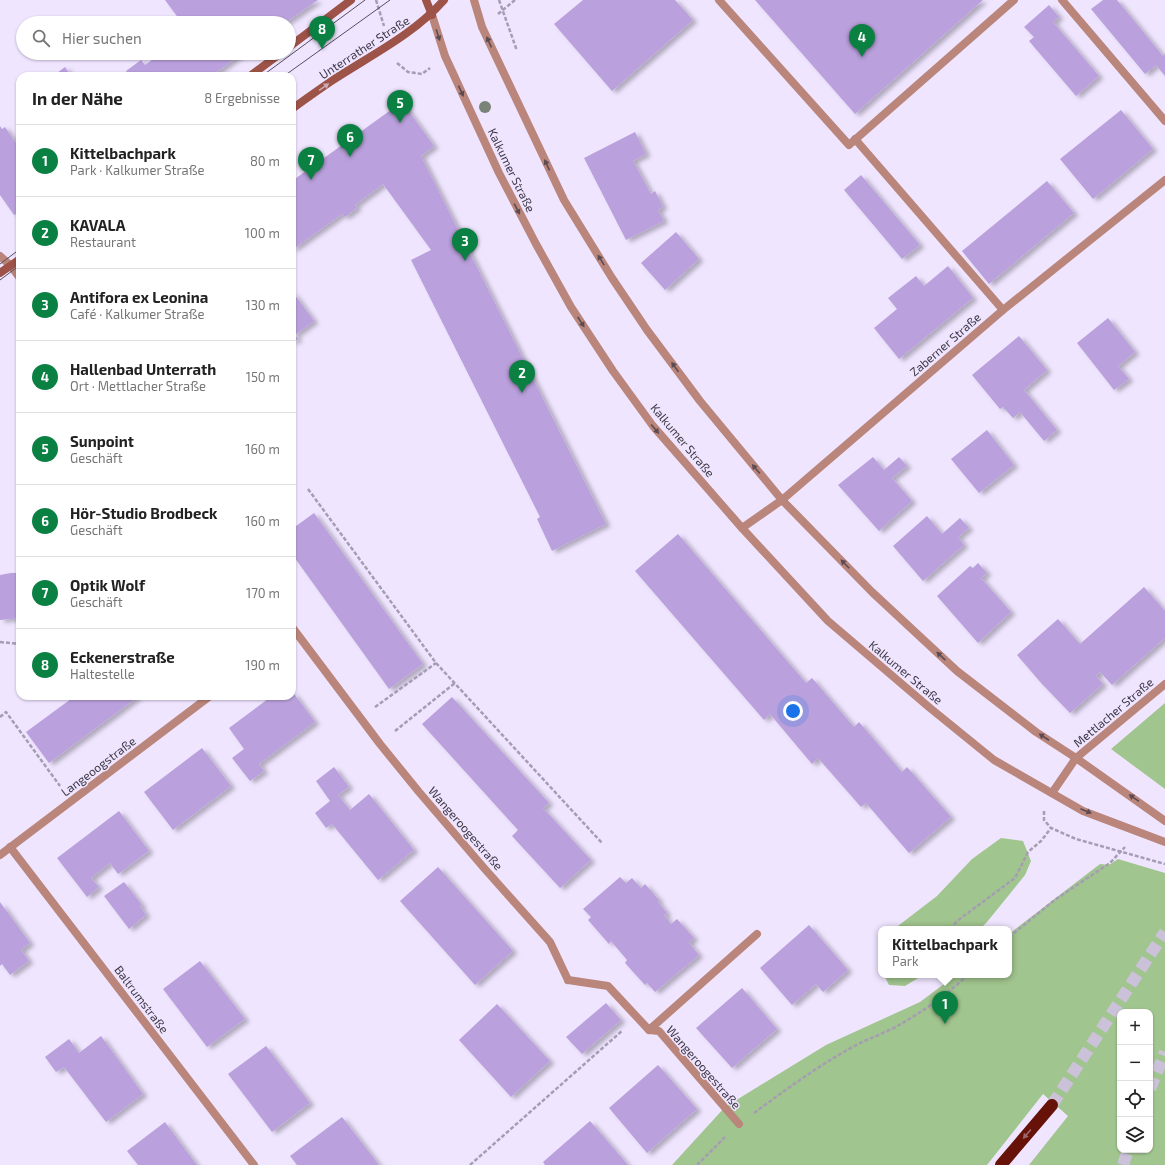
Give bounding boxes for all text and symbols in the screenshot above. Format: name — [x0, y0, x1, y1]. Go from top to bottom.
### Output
street label: Unterrather Straße — [316, 13, 412, 81]
search box — [16, 16, 296, 60]
pin: 8 — [309, 16, 335, 49]
pin: 4 — [849, 24, 875, 57]
icon: search — [30, 27, 52, 49]
text: Hier suchen — [62, 29, 142, 47]
one-way arrow — [436, 30, 442, 42]
one-way arrow — [486, 36, 492, 48]
one-way arrow — [318, 82, 329, 91]
one-way arrow — [459, 86, 465, 98]
text: In der Nähe — [32, 88, 123, 108]
text: 8 Ergebnisse — [204, 90, 280, 106]
pin: 5 — [387, 90, 413, 123]
pin: 6 — [337, 124, 363, 157]
street label: Kalkumer Straße — [486, 126, 538, 214]
text: Kittelbachpark — [70, 144, 176, 162]
pin: 7 — [298, 147, 324, 180]
text: 1 — [42, 153, 48, 169]
text: 80 m — [250, 153, 280, 169]
one-way arrow — [544, 159, 550, 170]
text: Park · Kalkumer Straße — [70, 162, 205, 178]
one-way arrow — [514, 203, 521, 214]
text: KAVALA — [70, 216, 125, 234]
text: 2 — [41, 225, 49, 241]
text: 100 m — [245, 225, 280, 241]
pin: 3 — [452, 228, 478, 261]
text: Restaurant — [70, 234, 136, 250]
one-way arrow — [598, 254, 605, 266]
text: Antifora ex Leonina — [70, 288, 208, 306]
text: 3 — [41, 297, 49, 313]
text: 130 m — [245, 297, 280, 313]
text: Café · Kalkumer Straße — [70, 306, 204, 322]
street label: Zaberner Straße — [907, 309, 983, 379]
one-way arrow — [577, 317, 585, 327]
text: Hallenbad Unterrath — [70, 360, 216, 378]
pin: 2 — [509, 360, 535, 393]
one-way arrow — [671, 362, 679, 373]
text: 4 — [41, 369, 49, 385]
text: 150 m — [246, 369, 280, 385]
text: Ort · Mettlacher Straße — [70, 378, 206, 394]
street label: Kalkumer Straße — [648, 400, 718, 480]
one-way arrow — [651, 423, 660, 434]
text: Sunpoint — [70, 432, 134, 450]
text: 5 — [41, 441, 49, 457]
text: 160 m — [245, 441, 280, 457]
text: Geschäft — [70, 450, 123, 466]
one-way arrow — [752, 463, 761, 474]
text: Hör-Studio Brodbeck — [70, 504, 217, 522]
text: 6 — [41, 513, 49, 529]
text: 160 m — [245, 513, 280, 529]
text: Geschäft — [70, 522, 123, 538]
one-way arrow — [840, 559, 850, 569]
text: Optik Wolf — [70, 576, 145, 594]
text: 7 — [42, 585, 48, 601]
text: 170 m — [246, 585, 280, 601]
text: Geschäft — [70, 594, 123, 610]
street label: Kalkumer Straße — [866, 637, 946, 707]
text: Eckenerstraße — [70, 648, 175, 666]
one-way arrow — [936, 652, 947, 661]
text: 8 — [41, 657, 49, 673]
text: 190 m — [245, 657, 280, 673]
text: Haltestelle — [70, 666, 135, 682]
street label: Mettlacher Straße — [1070, 675, 1156, 749]
your location — [783, 701, 803, 721]
street label: Langeoogstraße — [58, 733, 138, 799]
one-way arrow — [1038, 733, 1049, 740]
street label: Wangeroogestraße — [426, 783, 506, 873]
one-way arrow — [1128, 794, 1139, 802]
one-way arrow — [1081, 809, 1093, 815]
popup — [878, 926, 1012, 978]
text: Kittelbachpark — [892, 935, 998, 953]
text: Park — [892, 953, 919, 969]
street label: Baltrumstraße — [112, 962, 172, 1036]
pin: 1 — [932, 991, 958, 1024]
map controls — [1117, 1009, 1153, 1153]
button: + — [1117, 1009, 1153, 1045]
street label: Wangeroogestraße — [664, 1022, 744, 1112]
button: − — [1117, 1045, 1153, 1081]
button: locate — [1117, 1081, 1153, 1117]
button: layers — [1117, 1117, 1153, 1153]
one-way arrow — [1022, 1129, 1031, 1140]

